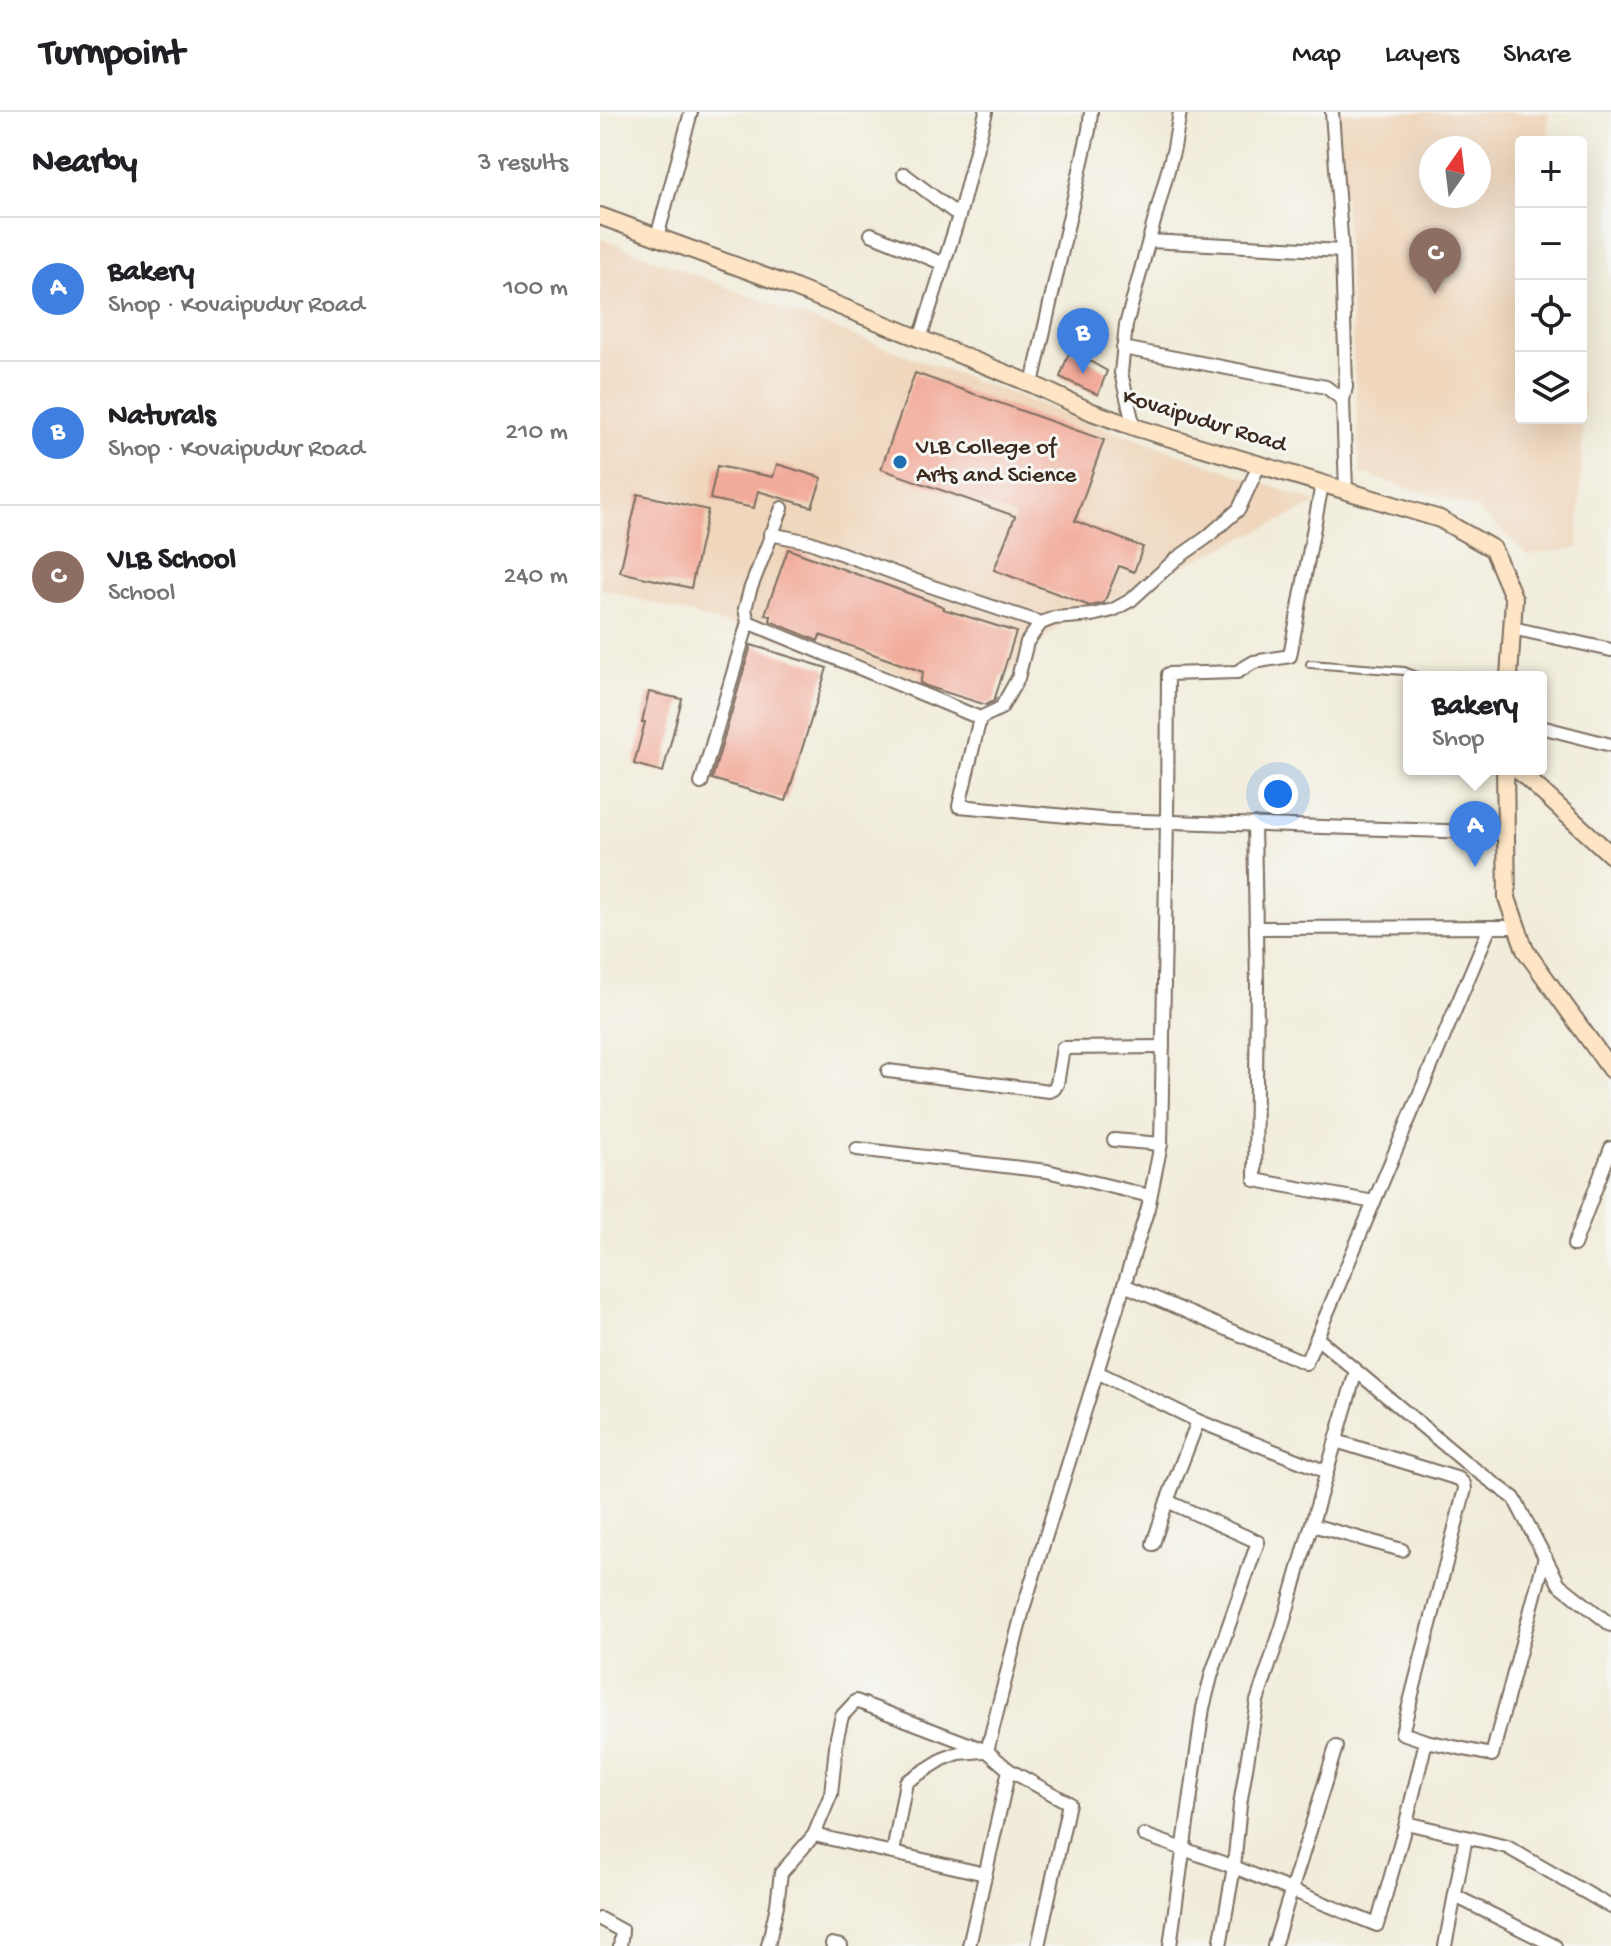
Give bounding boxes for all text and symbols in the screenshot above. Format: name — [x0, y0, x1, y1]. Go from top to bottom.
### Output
text: Turnpoint — [40, 33, 184, 77]
text: Map — [1292, 39, 1341, 72]
text: Layers — [1385, 39, 1459, 72]
text: Share — [1503, 39, 1571, 72]
north arrow — [1419, 136, 1491, 208]
map controls — [1515, 136, 1587, 424]
button: + — [1515, 136, 1587, 208]
text: Nearby — [32, 144, 137, 184]
text: 3 results — [478, 149, 568, 180]
button: − — [1515, 208, 1587, 280]
pin: C — [1409, 228, 1461, 294]
text: Bakery — [108, 256, 194, 291]
text: A — [50, 274, 66, 305]
text: 100 m — [503, 274, 568, 305]
button: locate — [1515, 280, 1587, 352]
text: Shop · Kovaipudur Road — [108, 291, 365, 322]
pin: B — [1057, 308, 1109, 374]
button: layers — [1515, 352, 1587, 424]
street label: Kovaipudur Road — [1119, 383, 1291, 461]
text: Naturals — [108, 400, 216, 435]
text: B — [51, 418, 65, 449]
text: 210 m — [505, 418, 568, 449]
place label: VLB College of Arts and Science — [915, 434, 1077, 491]
text: Shop · Kovaipudur Road — [108, 435, 365, 466]
marker: VLB College of Arts and Science — [891, 453, 909, 471]
text: VLB School — [108, 544, 236, 579]
text: C — [51, 562, 65, 593]
text: 240 m — [504, 562, 568, 593]
text: School — [108, 579, 176, 610]
popup — [1403, 671, 1547, 775]
text: Bakery — [1432, 690, 1518, 725]
text: Shop — [1432, 725, 1484, 756]
your location — [1258, 774, 1298, 814]
pin: A — [1449, 801, 1501, 867]

